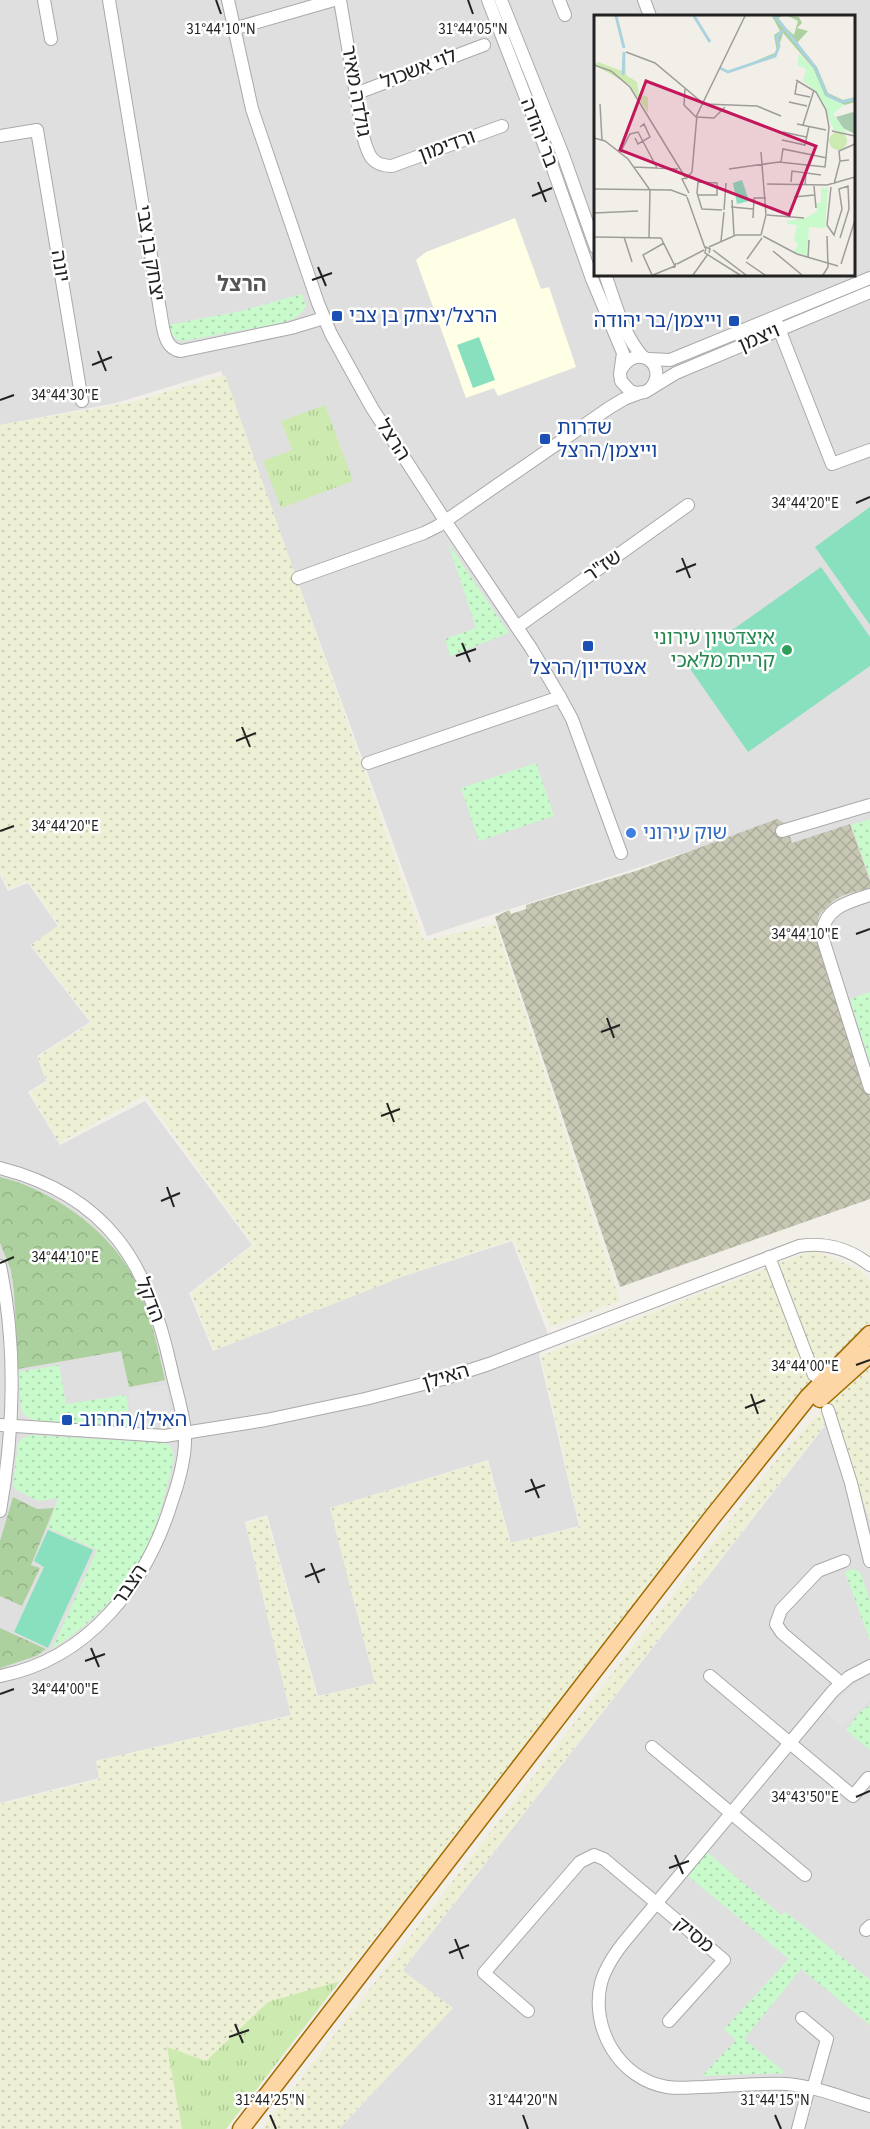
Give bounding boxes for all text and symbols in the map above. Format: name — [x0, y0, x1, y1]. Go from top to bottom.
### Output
inset map — [594, 15, 855, 276]
text: 31°44'10"N — [186, 19, 256, 40]
text: 31°44'05"N — [438, 19, 508, 40]
street label: לוי אשכול — [377, 42, 461, 96]
street label: גולדה מאיר — [334, 43, 378, 139]
street label: בר יהודה — [513, 94, 565, 172]
street label: ורדימון — [415, 123, 479, 169]
street label: יצחק בן צבי — [129, 203, 171, 303]
street label: יונה — [44, 248, 76, 284]
district label: הרצל — [217, 269, 267, 299]
place label: הרצל/יצחק בן צבי — [349, 302, 497, 330]
place label: וייצמן/בר יהודה — [594, 307, 722, 335]
marker: הרצל/יצחק בן צבי — [330, 309, 344, 323]
marker: וייצמן/בר יהודה — [727, 314, 741, 328]
street label: ויצמן — [734, 317, 784, 359]
text: 34°44'30"E — [31, 385, 99, 406]
street label: הרצל — [369, 414, 417, 466]
place label: שדרות וייצמן/הרצל — [557, 414, 657, 465]
marker: שדרות וייצמן/הרצל — [538, 432, 552, 446]
text: 34°44'20"E — [771, 493, 839, 514]
street label: שז"ר — [579, 543, 627, 589]
place label: איצדטיון עירוני קריית מלאכי — [653, 624, 775, 675]
marker: אצטדיון/הרצל — [581, 639, 595, 653]
marker: איצדטיון עירוני קריית מלאכי — [780, 643, 794, 657]
place label: אצטדיון/הרצל — [529, 654, 647, 682]
text: 34°44'20"E — [31, 816, 99, 837]
place label: שוק עירוני — [643, 819, 727, 847]
marker: שוק עירוני — [624, 826, 638, 840]
text: 34°44'10"E — [771, 924, 839, 945]
text: 34°44'10"E — [31, 1247, 99, 1268]
street label: הדקל — [129, 1273, 171, 1327]
text: 34°44'00"E — [771, 1356, 839, 1377]
street label: האילן — [419, 1357, 473, 1397]
place label: האילן/החרוב — [79, 1406, 187, 1434]
marker: האילן/החרוב — [60, 1413, 74, 1427]
street label: הצבר — [106, 1559, 154, 1611]
text: 34°44'00"E — [31, 1679, 99, 1700]
text: 34°43'50"E — [771, 1787, 839, 1808]
street label: מסיק — [668, 1910, 720, 1960]
text: 31°44'25"N — [235, 2090, 305, 2111]
text: 31°44'20"N — [488, 2090, 558, 2111]
text: 31°44'15"N — [740, 2090, 810, 2111]

